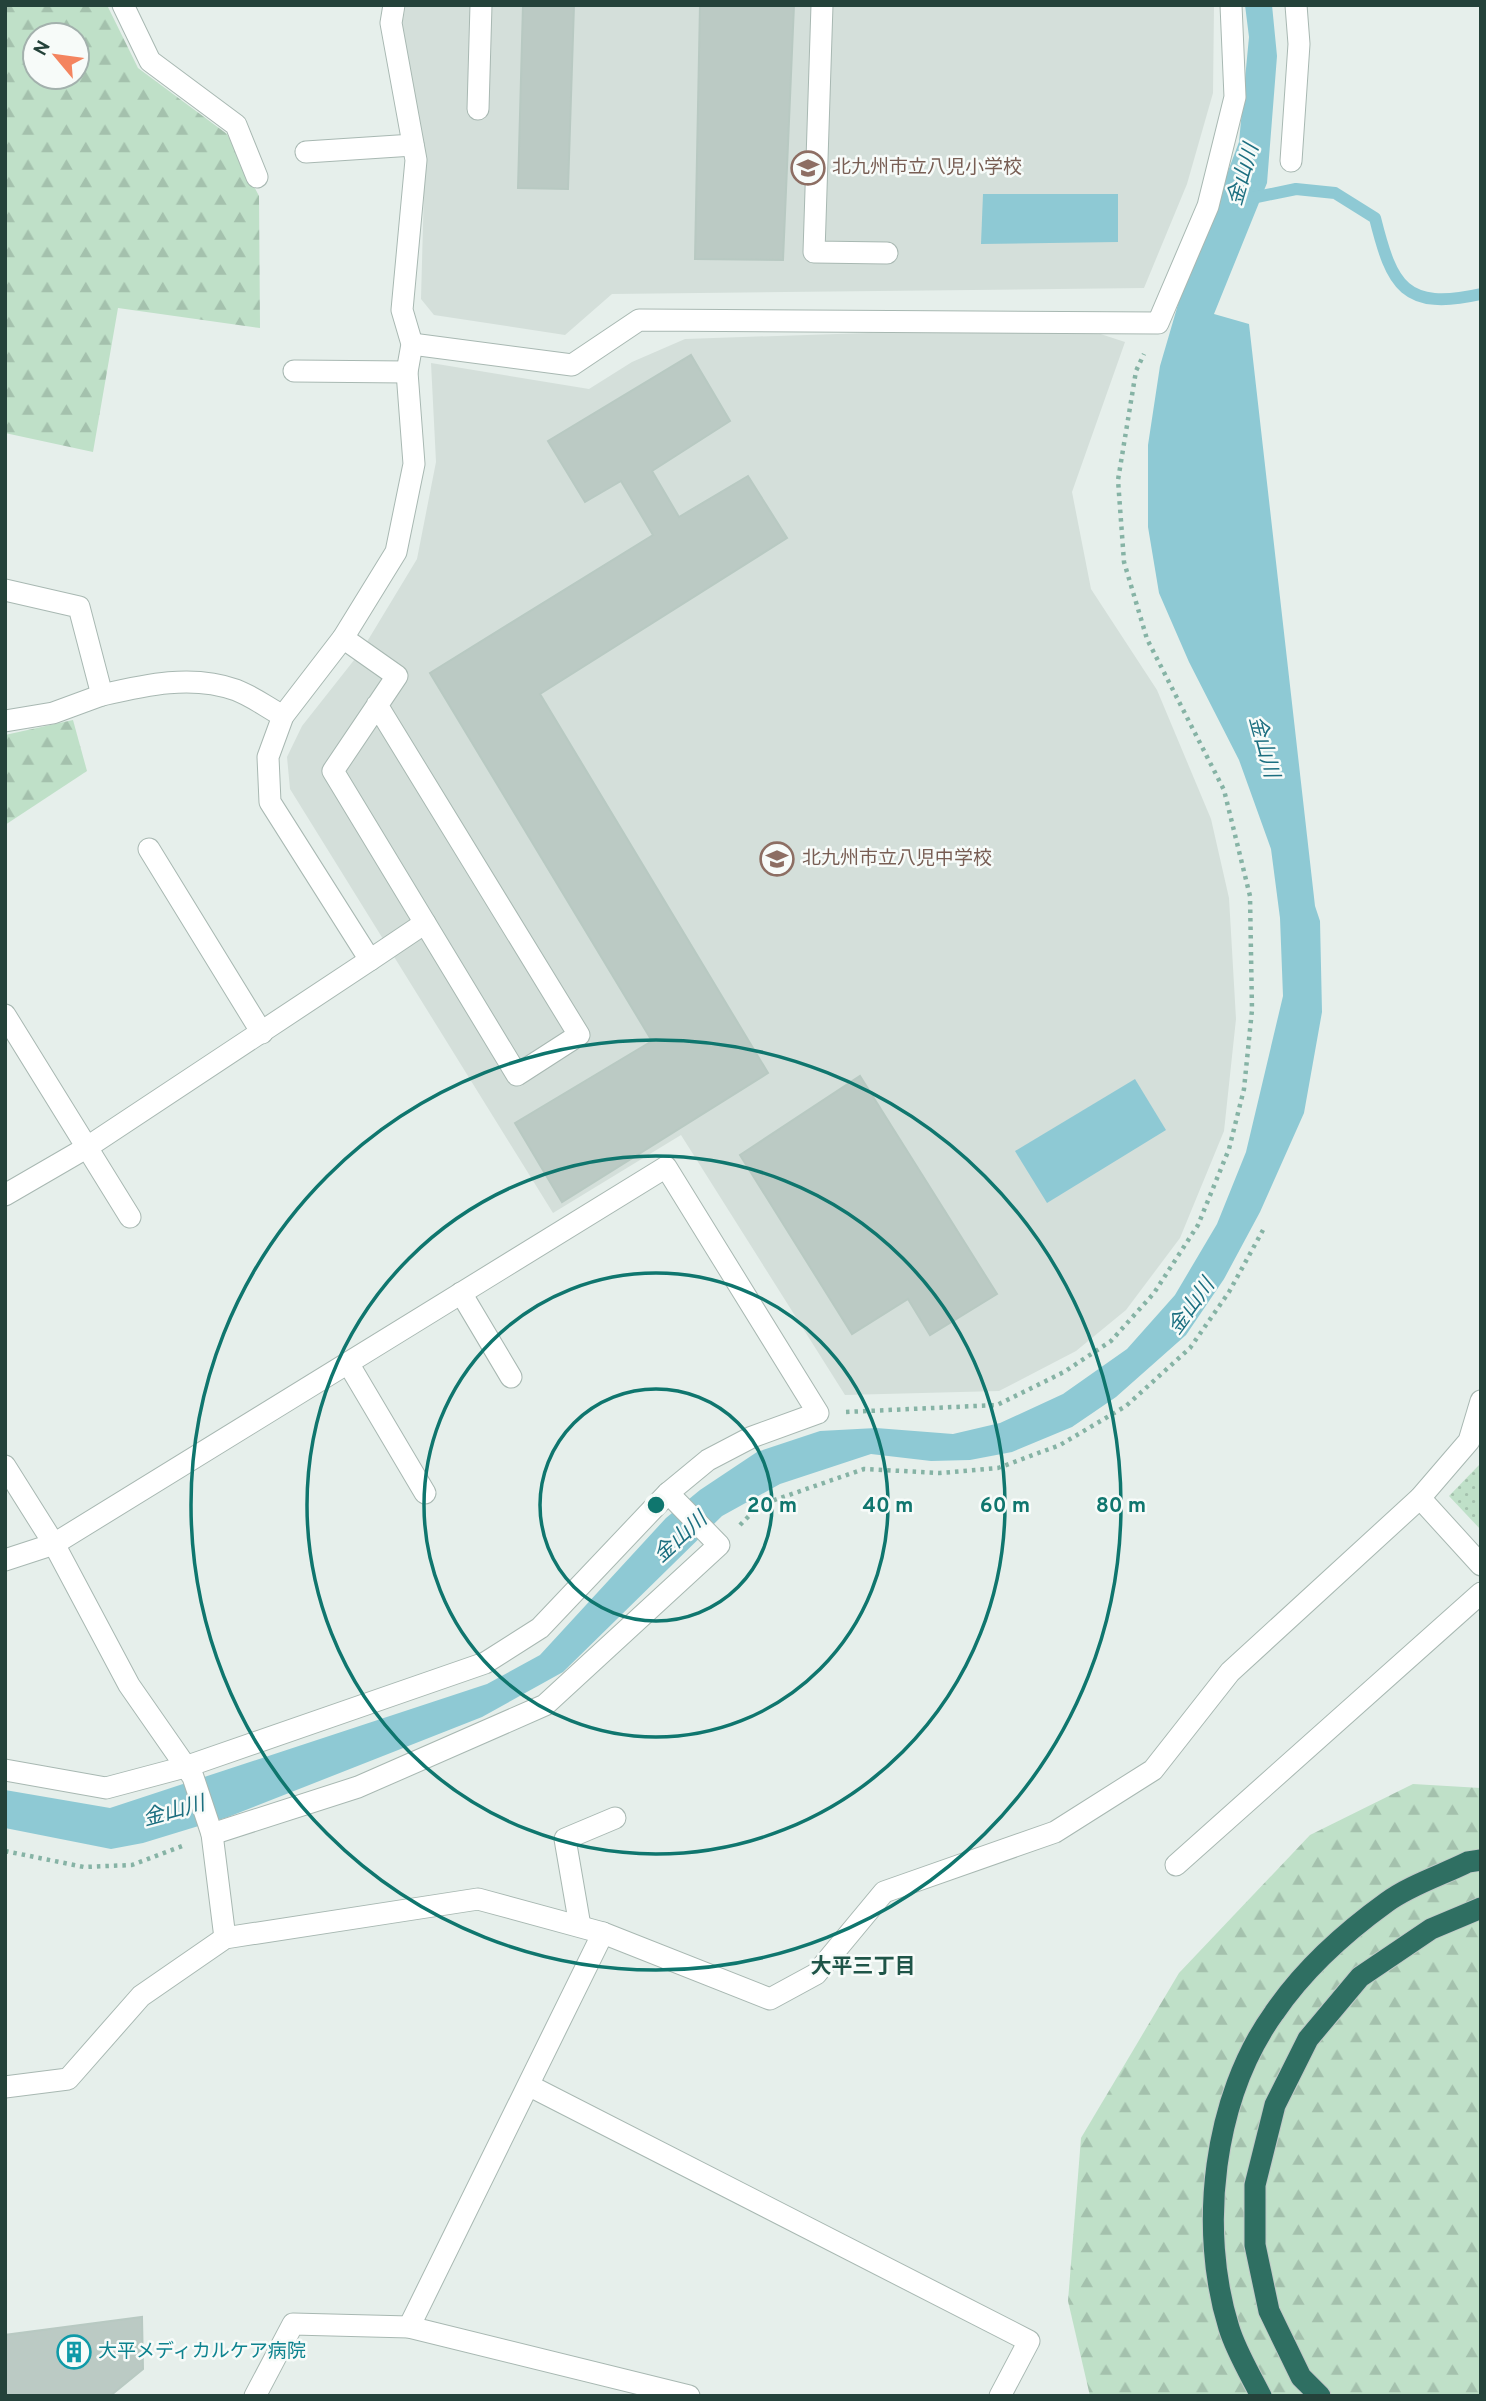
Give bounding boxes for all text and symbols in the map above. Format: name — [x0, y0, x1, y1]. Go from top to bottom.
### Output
north arrow — [21, 21, 91, 91]
text: N — [29, 37, 57, 61]
water label: 金山川 — [1222, 139, 1266, 209]
school or university icon: 北九州市立八児小学校 — [789, 149, 827, 187]
place label: 北九州市立八児小学校 — [832, 156, 1022, 180]
water label: 金山川 — [1242, 713, 1285, 783]
school or university icon: 北九州市立八児中学校 — [758, 840, 796, 878]
place label: 北九州市立八児中学校 — [802, 847, 992, 871]
water label: 金山川 — [1163, 1272, 1223, 1340]
centre of rings — [644, 1493, 668, 1517]
text: 20 m — [747, 1493, 797, 1520]
text: 40 m — [863, 1493, 913, 1520]
text: 60 m — [980, 1493, 1030, 1520]
text: 80 m — [1096, 1493, 1146, 1520]
water label: 金山川 — [649, 1506, 715, 1569]
water label: 金山川 — [140, 1790, 210, 1833]
district label: 大平三丁目 — [811, 1954, 916, 1981]
building icon: 大平メディカルケア病院 — [55, 2333, 93, 2371]
place label: 大平メディカルケア病院 — [98, 2340, 306, 2364]

